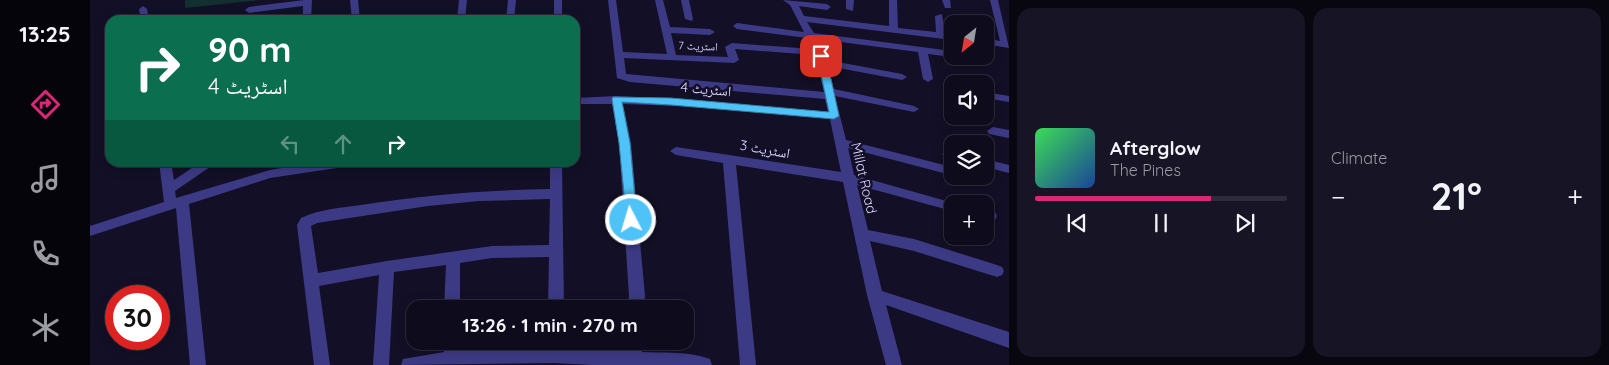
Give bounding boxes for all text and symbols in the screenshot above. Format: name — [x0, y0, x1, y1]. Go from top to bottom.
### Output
north arrow — [944, 15, 994, 65]
map controls — [944, 15, 994, 245]
text: 13:25 — [19, 20, 71, 48]
text: 90 m — [208, 27, 291, 71]
icon: right — [125, 35, 190, 100]
pin — [800, 35, 842, 77]
street label: اسٹریٹ 7 — [678, 38, 718, 54]
icon: arrive — [807, 42, 835, 70]
text: اسٹریٹ 4 — [208, 72, 288, 100]
button: sound — [944, 75, 994, 125]
street label: اسٹریٹ 4 — [680, 78, 732, 100]
icon: directions — [28, 87, 63, 122]
icon: left — [276, 130, 304, 158]
icon: ahead — [329, 130, 357, 158]
icon: right — [382, 130, 410, 158]
button: layers — [944, 135, 994, 185]
street label: اسٹریٹ 3 — [738, 136, 792, 162]
text: Afterglow — [1110, 136, 1201, 160]
street label: Millat Road — [847, 141, 881, 215]
text: Climate — [1331, 148, 1387, 168]
text: The Pines — [1110, 160, 1181, 180]
icon: music — [28, 161, 63, 196]
text: 21° — [1431, 172, 1482, 220]
text: − — [1331, 179, 1346, 214]
text: + — [1567, 179, 1583, 214]
position arrow — [604, 193, 656, 245]
button: + — [944, 195, 994, 245]
icon: previous — [1063, 209, 1091, 237]
icon: pause — [1147, 209, 1175, 237]
icon: next — [1231, 209, 1259, 237]
icon: phone — [28, 236, 63, 271]
speed limit sign: 30 — [105, 285, 170, 350]
icon: climate — [28, 310, 63, 345]
text: 13:26 · 1 min · 270 m — [462, 313, 638, 337]

